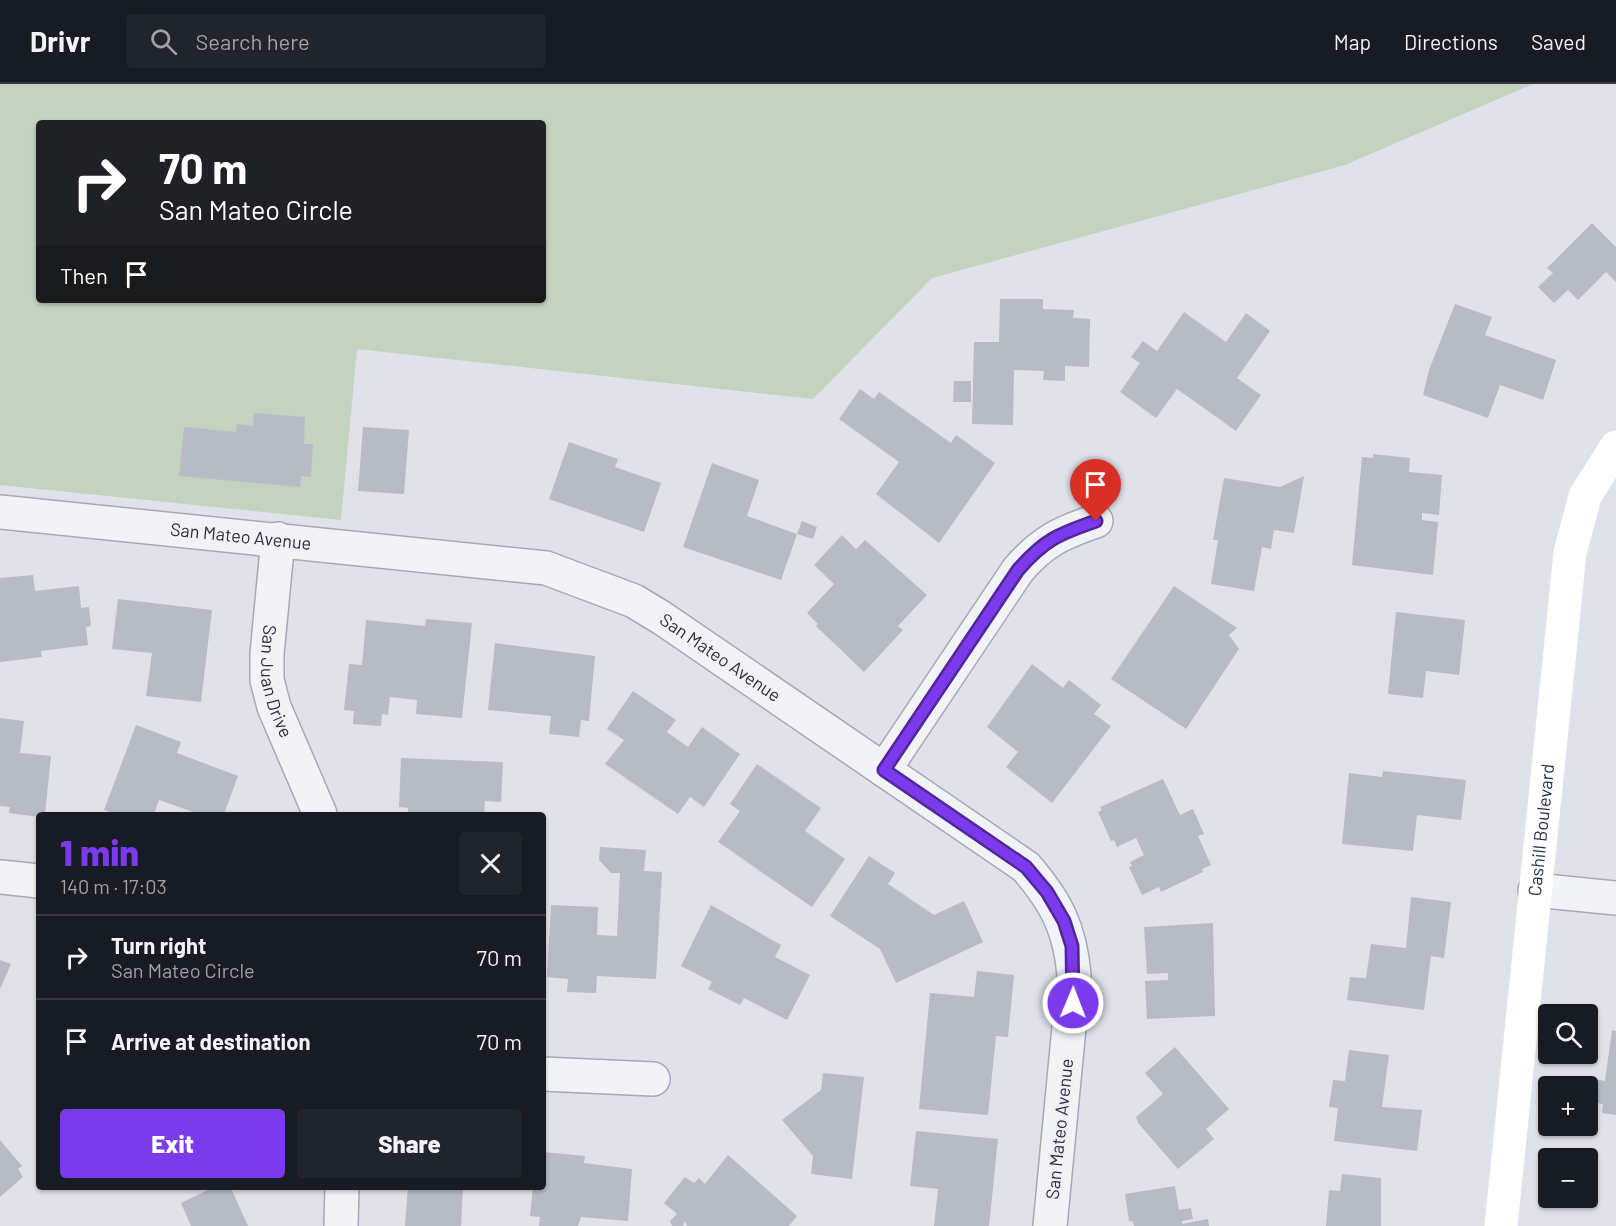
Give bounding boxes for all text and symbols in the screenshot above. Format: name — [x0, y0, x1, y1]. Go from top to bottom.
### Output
search box — [126, 14, 546, 68]
text: Drivr — [30, 24, 90, 58]
icon: search — [147, 25, 180, 58]
text: Search here — [195, 28, 310, 54]
text: Map — [1334, 29, 1371, 54]
text: Directions — [1404, 29, 1498, 54]
text: Saved — [1531, 29, 1586, 54]
text: 70 m — [159, 142, 247, 192]
icon: right — [60, 144, 138, 222]
text: San Mateo Circle — [159, 193, 353, 225]
icon: arrive — [120, 258, 153, 291]
text: Then — [60, 262, 108, 288]
pin — [1070, 459, 1121, 521]
icon: arrive — [1079, 468, 1112, 501]
street label: San Mateo Avenue — [169, 518, 312, 554]
street label: San Mateo Avenue — [656, 608, 785, 706]
street label: San Juan Drive — [257, 624, 298, 741]
street label: Cashill Boulevard — [1523, 763, 1558, 897]
text: 1 min — [60, 830, 139, 873]
button: close — [459, 832, 522, 895]
text: 140 m · 17:03 — [60, 874, 167, 898]
text: Turn right — [111, 932, 206, 958]
icon: right — [60, 941, 93, 974]
text: 70 m — [477, 944, 522, 970]
text: San Mateo Circle — [111, 958, 255, 982]
position arrow — [1041, 971, 1105, 1035]
map controls — [1538, 1004, 1598, 1208]
button: search — [1538, 1004, 1598, 1064]
icon: arrive — [60, 1025, 93, 1058]
text: Arrive at destination — [111, 1028, 310, 1054]
text: 70 m — [477, 1028, 522, 1054]
street label: San Mateo Avenue — [1041, 1057, 1077, 1200]
button: + — [1538, 1076, 1598, 1136]
button: Exit — [60, 1109, 285, 1178]
button: Share — [297, 1109, 522, 1178]
button: − — [1538, 1148, 1598, 1208]

